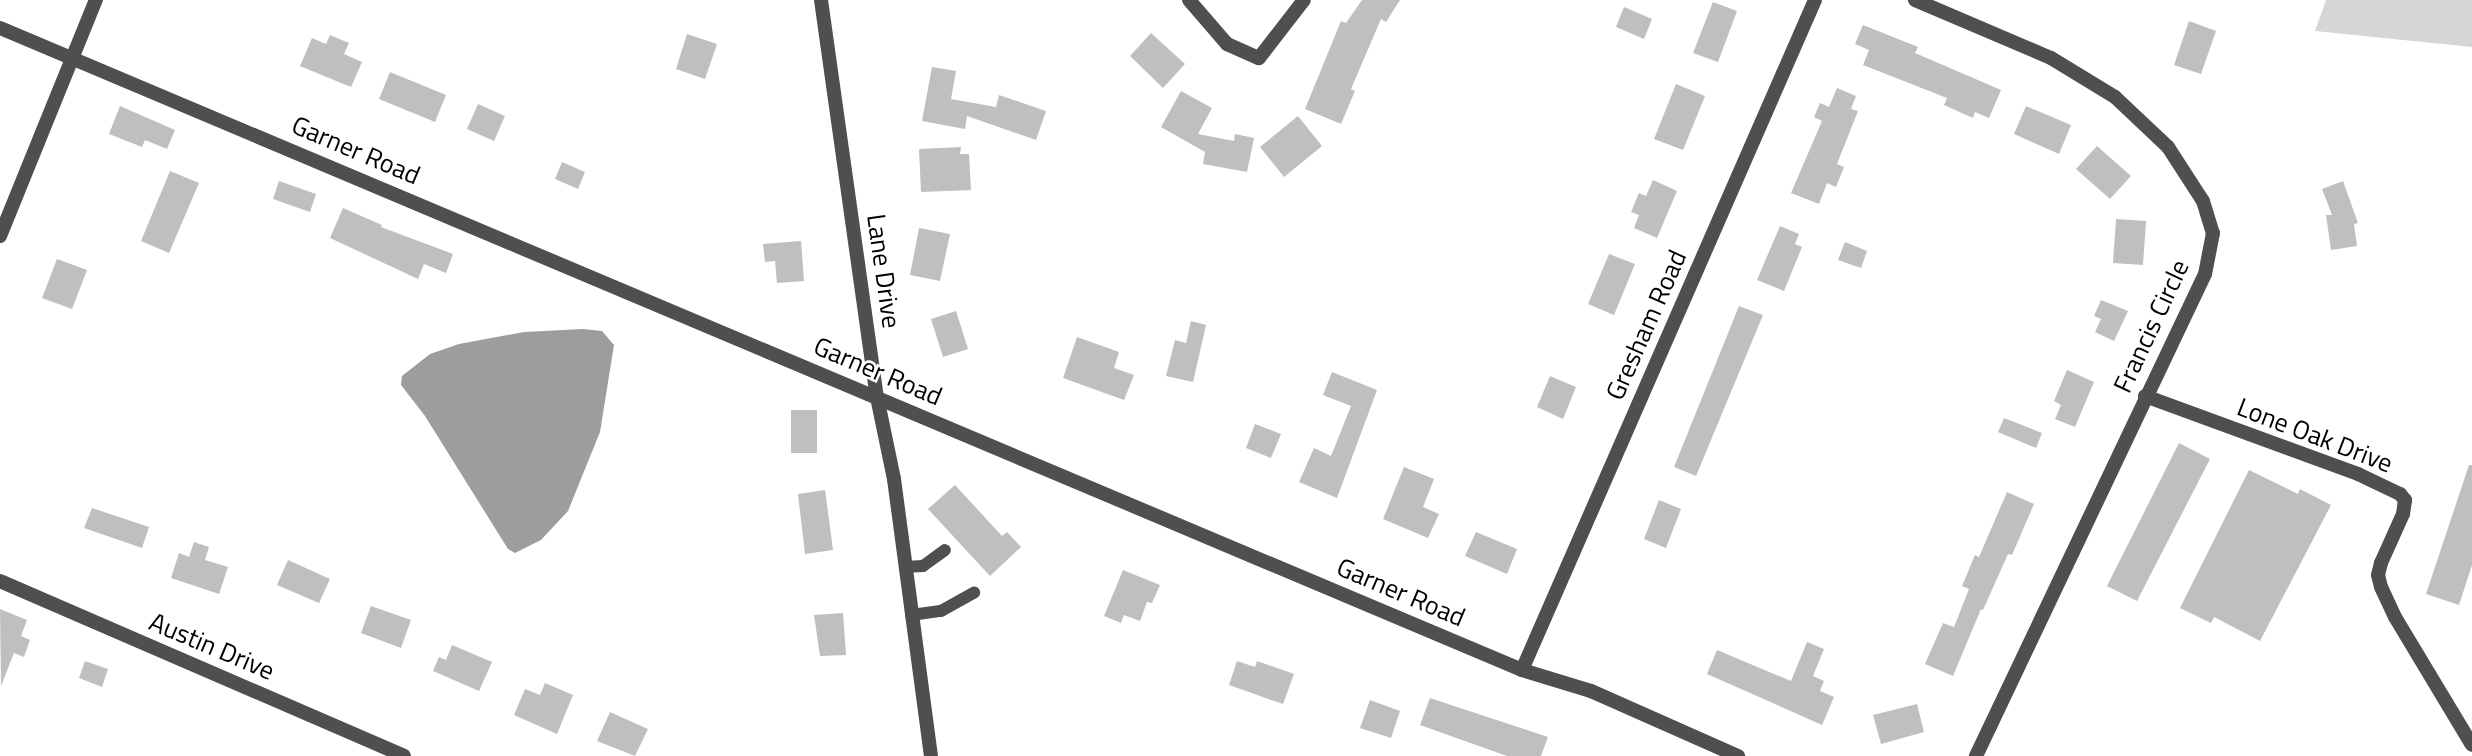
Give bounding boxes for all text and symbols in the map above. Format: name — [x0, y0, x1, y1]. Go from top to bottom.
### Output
street label: Garner Road — [287, 109, 425, 191]
street label: Lane Drive — [861, 212, 907, 330]
street label: Gresham Road — [1599, 245, 1693, 405]
street label: Francis Circle — [2107, 255, 2195, 397]
street label: Garner Road — [809, 330, 947, 412]
street label: Lone Oak Drive — [2233, 391, 2397, 479]
street label: Garner Road — [1332, 551, 1470, 633]
street label: Austin Drive — [145, 606, 279, 686]

